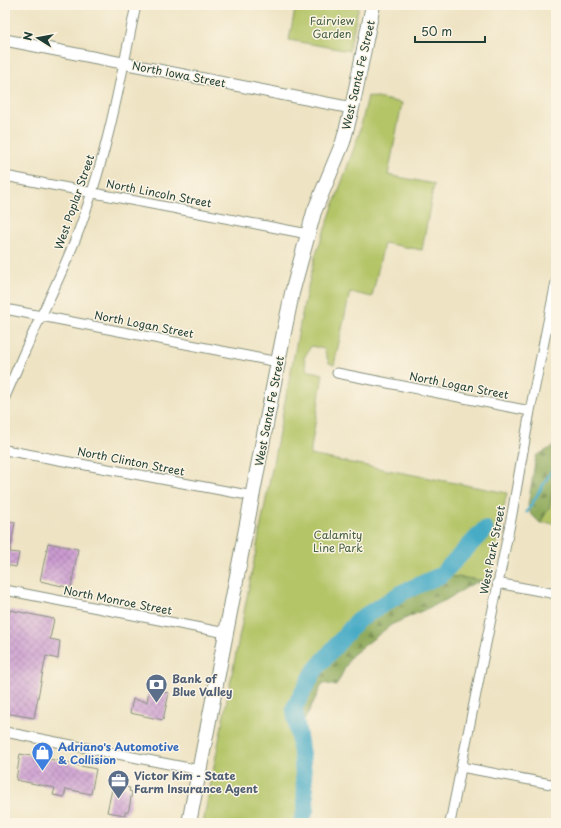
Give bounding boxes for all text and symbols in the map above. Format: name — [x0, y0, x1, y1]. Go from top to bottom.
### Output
park label: Fairview Garden — [310, 12, 355, 42]
north arrow — [18, 18, 58, 58]
street label: West Santa Fe Street — [337, 18, 379, 131]
scale bar — [415, 18, 485, 44]
text: 50 m — [421, 22, 452, 40]
text: N — [19, 30, 37, 42]
street label: North Iowa Street — [131, 57, 228, 92]
street label: West Poplar Street — [50, 152, 98, 252]
street label: North Lincoln Street — [105, 174, 214, 212]
street label: North Logan Street — [93, 306, 196, 342]
street label: West Santa Fe Street — [250, 354, 288, 468]
street label: North Logan Street — [408, 367, 511, 403]
street label: North Clinton Street — [76, 442, 187, 480]
street label: West Park Street — [475, 504, 509, 596]
park label: Calamity Line Park — [313, 526, 363, 556]
street label: North Monroe Street — [62, 581, 174, 619]
place label: Bank of Blue Valley — [172, 670, 232, 700]
bank icon: Bank of Blue Valley — [144, 671, 170, 704]
place label: Adriano's Automotive & Collision — [58, 738, 179, 768]
shop icon: Adriano's Automotive & Collision — [30, 739, 56, 772]
place label: Victor Kim - State Farm Insurance Agent — [134, 767, 258, 797]
office icon: Victor Kim - State Farm Insurance Agent — [105, 768, 131, 801]

